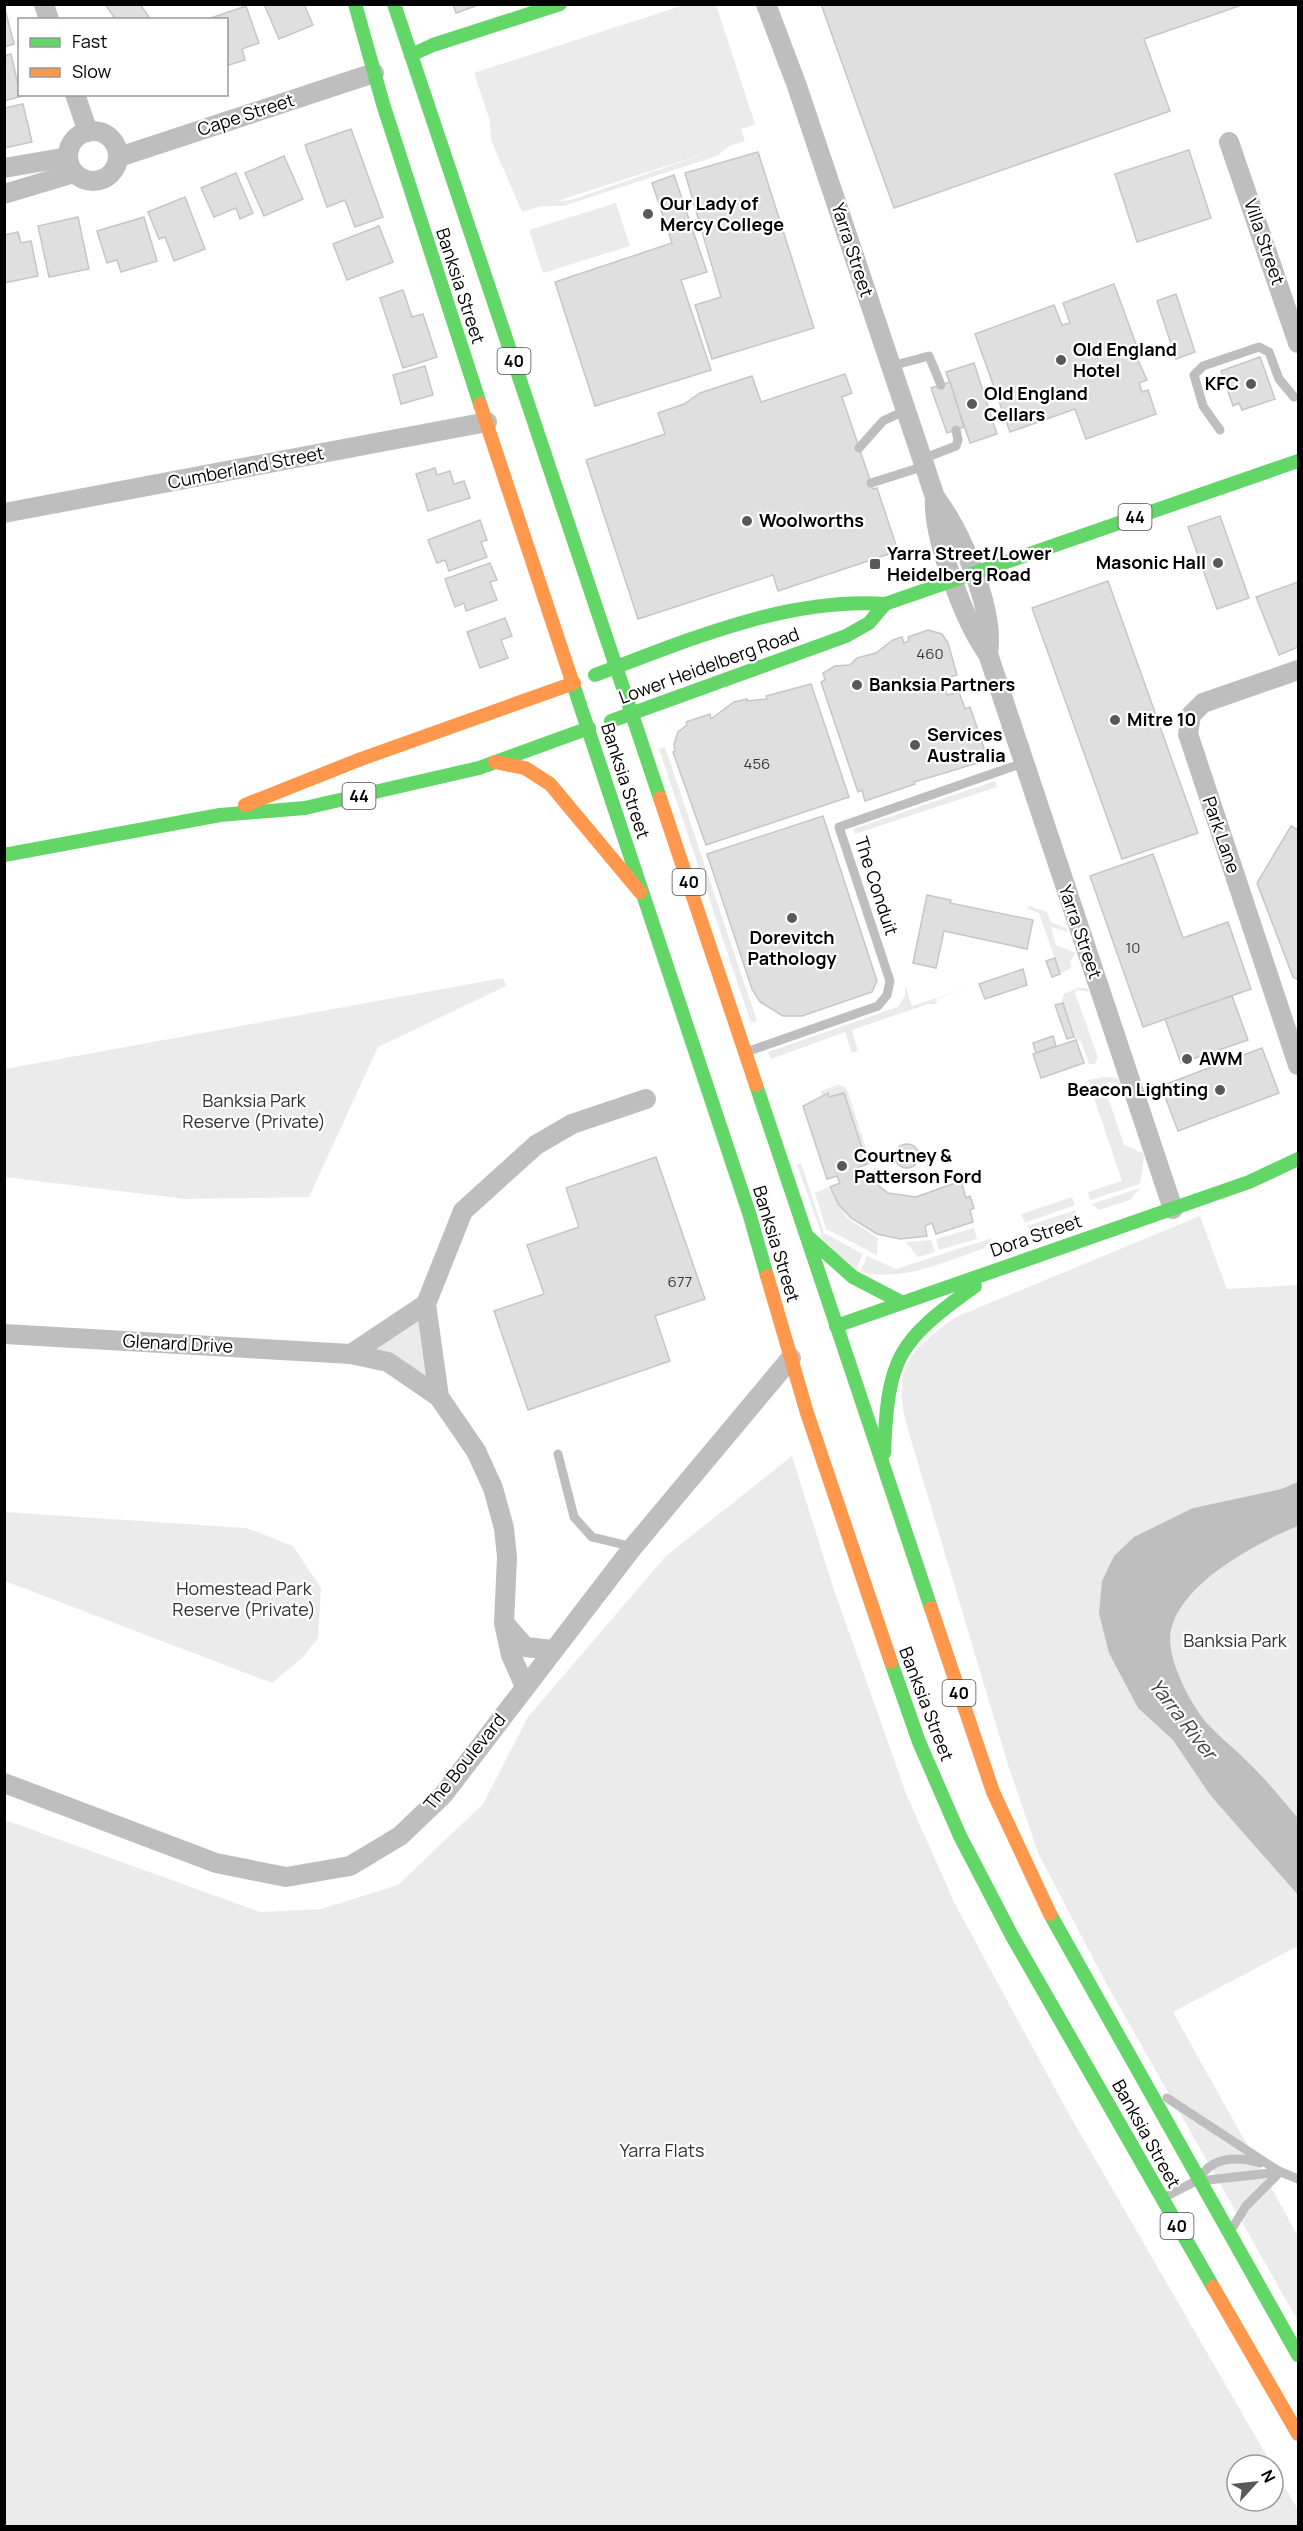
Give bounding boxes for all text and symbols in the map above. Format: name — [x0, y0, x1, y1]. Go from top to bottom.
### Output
legend — [18, 18, 228, 96]
text: Fast — [72, 29, 107, 53]
text: Slow — [72, 59, 112, 83]
street label: Cape Street — [194, 87, 297, 141]
place label: Our Lady of Mercy College — [660, 191, 784, 236]
street label: Villa Street — [1239, 195, 1291, 288]
street label: Yarra Street — [826, 200, 879, 300]
marker: Our Lady of Mercy College — [641, 207, 655, 221]
street label: Banksia Street — [431, 225, 491, 347]
place label: Old England Hotel — [1073, 337, 1177, 382]
road number: 40 — [498, 348, 530, 374]
marker: Old England Hotel — [1054, 353, 1068, 367]
place label: KFC — [1205, 371, 1239, 395]
marker: KFC — [1244, 377, 1258, 391]
place label: Old England Cellars — [984, 381, 1088, 426]
marker: Old England Cellars — [965, 397, 979, 411]
street label: Cumberland Street — [166, 440, 326, 494]
road number: 44 — [1118, 504, 1152, 530]
place label: Woolworths — [759, 508, 864, 532]
marker: Woolworths — [740, 514, 754, 528]
place label: Yarra Street/Lower Heidelberg Road — [887, 541, 1051, 586]
place label: Masonic Hall — [1096, 550, 1206, 574]
marker: Masonic Hall — [1211, 556, 1225, 570]
marker: Yarra Street/Lower Heidelberg Road — [868, 557, 882, 571]
street label: Lower Heidelberg Road — [615, 621, 802, 709]
house number: 460 — [916, 643, 944, 664]
place label: Banksia Partners — [869, 672, 1016, 696]
marker: Banksia Partners — [850, 678, 864, 692]
place label: Mitre 10 — [1127, 707, 1196, 731]
marker: Mitre 10 — [1108, 713, 1122, 727]
street label: Banksia Street — [596, 720, 656, 842]
place label: Services Australia — [927, 722, 1006, 767]
marker: Services Australia — [908, 738, 922, 752]
house number: 456 — [744, 753, 770, 774]
road number: 44 — [342, 783, 376, 809]
street label: Park Lane — [1198, 793, 1246, 876]
street label: The Conduit — [850, 833, 904, 938]
road number: 40 — [672, 869, 706, 895]
street label: Yarra Street — [1054, 882, 1108, 982]
marker: Dorevitch Pathology — [785, 911, 799, 925]
place label: Dorevitch Pathology — [747, 925, 837, 970]
house number: 10 — [1126, 937, 1141, 958]
place label: AWM — [1199, 1046, 1243, 1070]
marker: AWM — [1180, 1052, 1194, 1066]
place label: Beacon Lighting — [1067, 1077, 1208, 1101]
marker: Beacon Lighting — [1213, 1083, 1227, 1097]
park label: Banksia Park Reserve (Private) — [182, 1088, 326, 1133]
place label: Courtney & Patterson Ford — [854, 1143, 982, 1188]
marker: Courtney & Patterson Ford — [835, 1159, 849, 1173]
street label: Banksia Street — [748, 1183, 806, 1305]
street label: Dora Street — [987, 1208, 1085, 1262]
house number: 677 — [668, 1271, 692, 1292]
street label: Glenard Drive — [122, 1328, 234, 1358]
park label: Homestead Park Reserve (Private) — [172, 1576, 316, 1621]
park label: Banksia Park — [1183, 1628, 1288, 1652]
street label: Banksia Street — [894, 1643, 960, 1764]
water label: Yarra River — [1143, 1673, 1225, 1767]
road number: 40 — [942, 1680, 976, 1706]
street label: The Boulevard — [418, 1708, 511, 1815]
street label: Banksia Street — [1107, 2075, 1187, 2192]
park label: Yarra Flats — [620, 2138, 704, 2162]
road number: 40 — [1160, 2213, 1194, 2239]
north arrow — [1225, 2453, 1285, 2513]
text: N — [1256, 2466, 1281, 2486]

